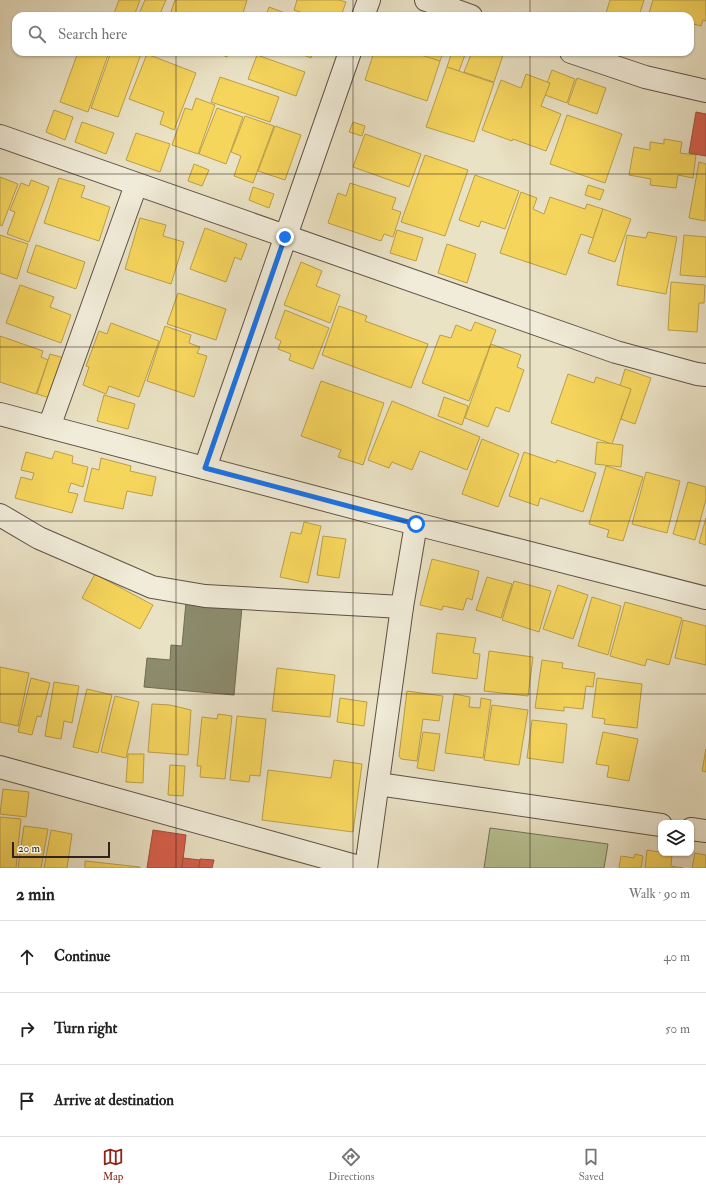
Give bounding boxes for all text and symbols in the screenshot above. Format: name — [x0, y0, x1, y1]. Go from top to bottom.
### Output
search box — [12, 12, 694, 56]
icon: search — [26, 23, 48, 45]
text: Search here — [58, 25, 127, 44]
route end — [276, 228, 294, 246]
route start — [407, 515, 425, 533]
map controls — [658, 820, 694, 856]
button: layers — [658, 820, 694, 856]
scale bar — [12, 840, 110, 859]
text: 20 m — [18, 842, 40, 855]
text: 2 min — [16, 884, 55, 905]
text: Walk · 90 m — [629, 886, 690, 902]
icon: ahead — [16, 946, 38, 968]
text: Continue — [54, 947, 110, 966]
text: 40 m — [664, 949, 690, 965]
icon: right — [16, 1018, 38, 1040]
text: Turn right — [54, 1019, 117, 1038]
text: 50 m — [665, 1021, 690, 1037]
icon: arrive — [16, 1090, 38, 1112]
text: Arrive at destination — [54, 1091, 174, 1110]
tab: Map — [102, 1146, 124, 1183]
tab: Directions — [328, 1146, 375, 1183]
tab: Saved — [579, 1146, 604, 1183]

